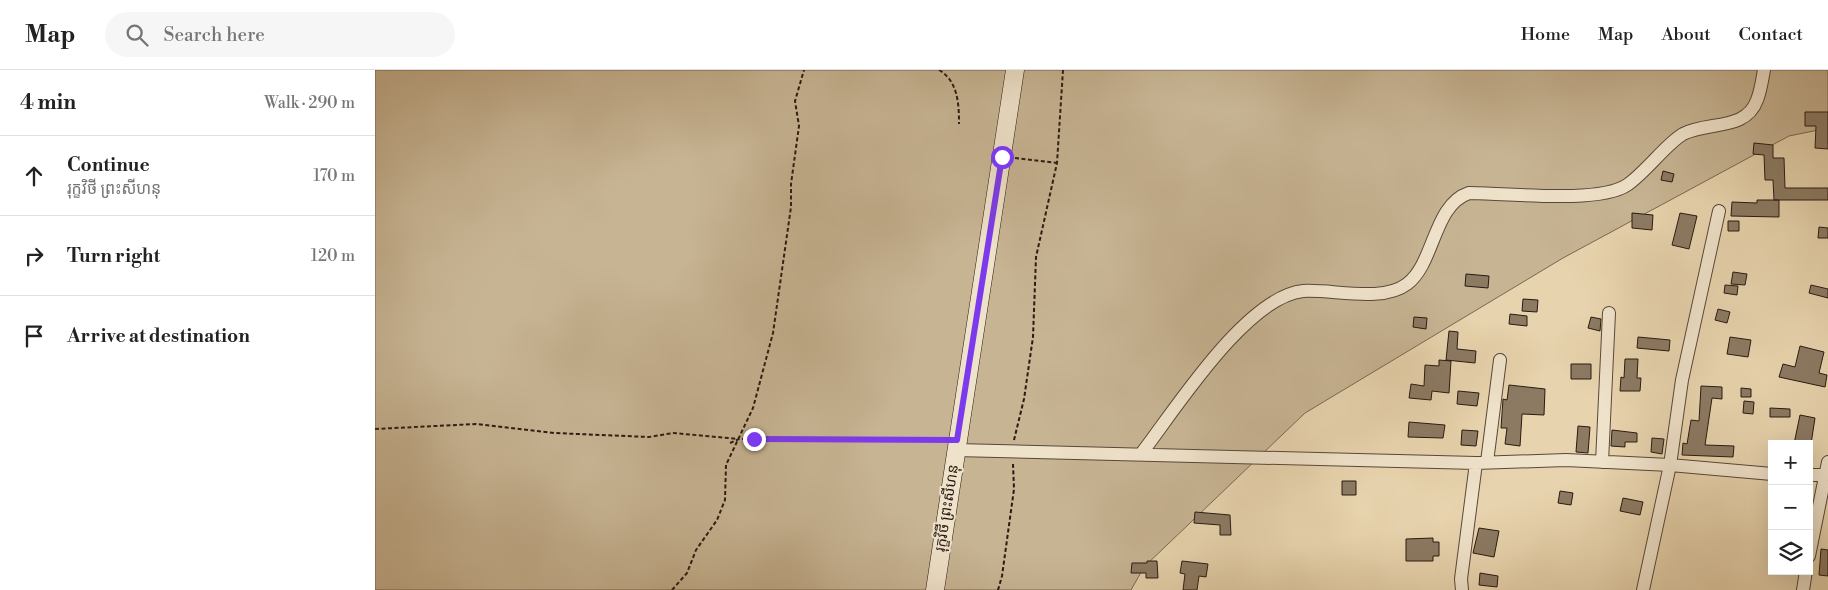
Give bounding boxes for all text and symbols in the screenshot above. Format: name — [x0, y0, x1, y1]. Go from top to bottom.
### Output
search box — [105, 12, 455, 57]
text: Map — [25, 20, 75, 50]
icon: search — [123, 21, 151, 49]
text: Search here — [163, 23, 265, 47]
text: Home — [1521, 23, 1570, 46]
text: Map — [1598, 23, 1634, 46]
text: About — [1662, 23, 1711, 46]
text: Contact — [1739, 23, 1803, 46]
text: 4 min — [20, 90, 76, 116]
text: Walk · 290 m — [264, 93, 355, 113]
route start — [991, 146, 1014, 169]
text: Continue — [67, 153, 150, 177]
icon: ahead — [20, 162, 48, 190]
text: 170 m — [313, 166, 355, 186]
text: រុក្ខវិថី ព្រះសីហនុ — [67, 179, 161, 199]
icon: right — [20, 242, 48, 270]
text: Turn right — [67, 244, 160, 268]
text: 120 m — [311, 246, 355, 266]
icon: arrive — [20, 322, 48, 350]
text: Arrive at destination — [67, 324, 250, 348]
route end — [743, 428, 766, 451]
map controls — [1768, 440, 1813, 575]
button: + — [1768, 440, 1813, 485]
street label: រុក្ខវិថី ព្រះសីហនុ — [930, 463, 963, 553]
button: − — [1768, 485, 1813, 530]
button: layers — [1768, 530, 1813, 575]

